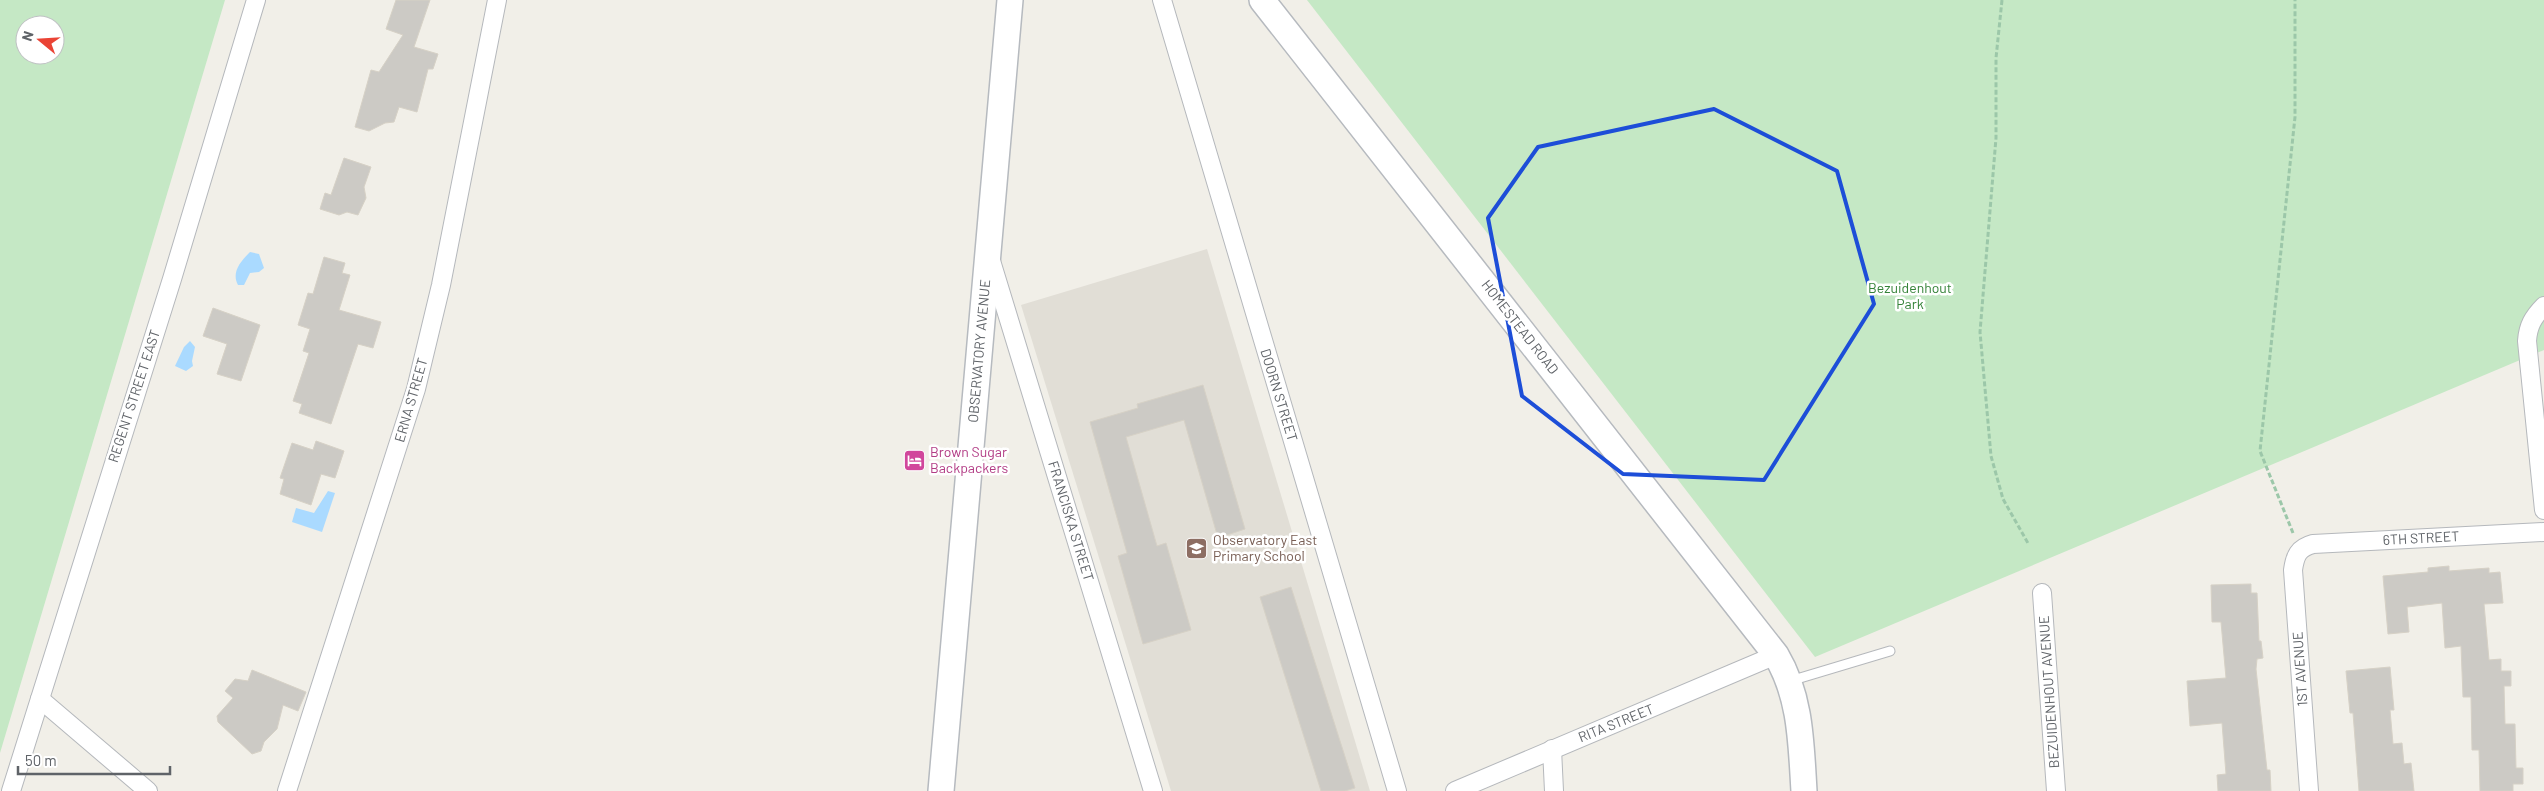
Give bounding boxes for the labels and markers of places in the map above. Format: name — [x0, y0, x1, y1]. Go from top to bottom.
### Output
place label: Brown Sugar Backpackers — [930, 443, 1009, 476]
hotel icon: Brown Sugar Backpackers — [902, 448, 926, 472]
place label: Observatory East Primary School — [1213, 531, 1317, 564]
school or university icon: Observatory East Primary School — [1185, 536, 1209, 560]

